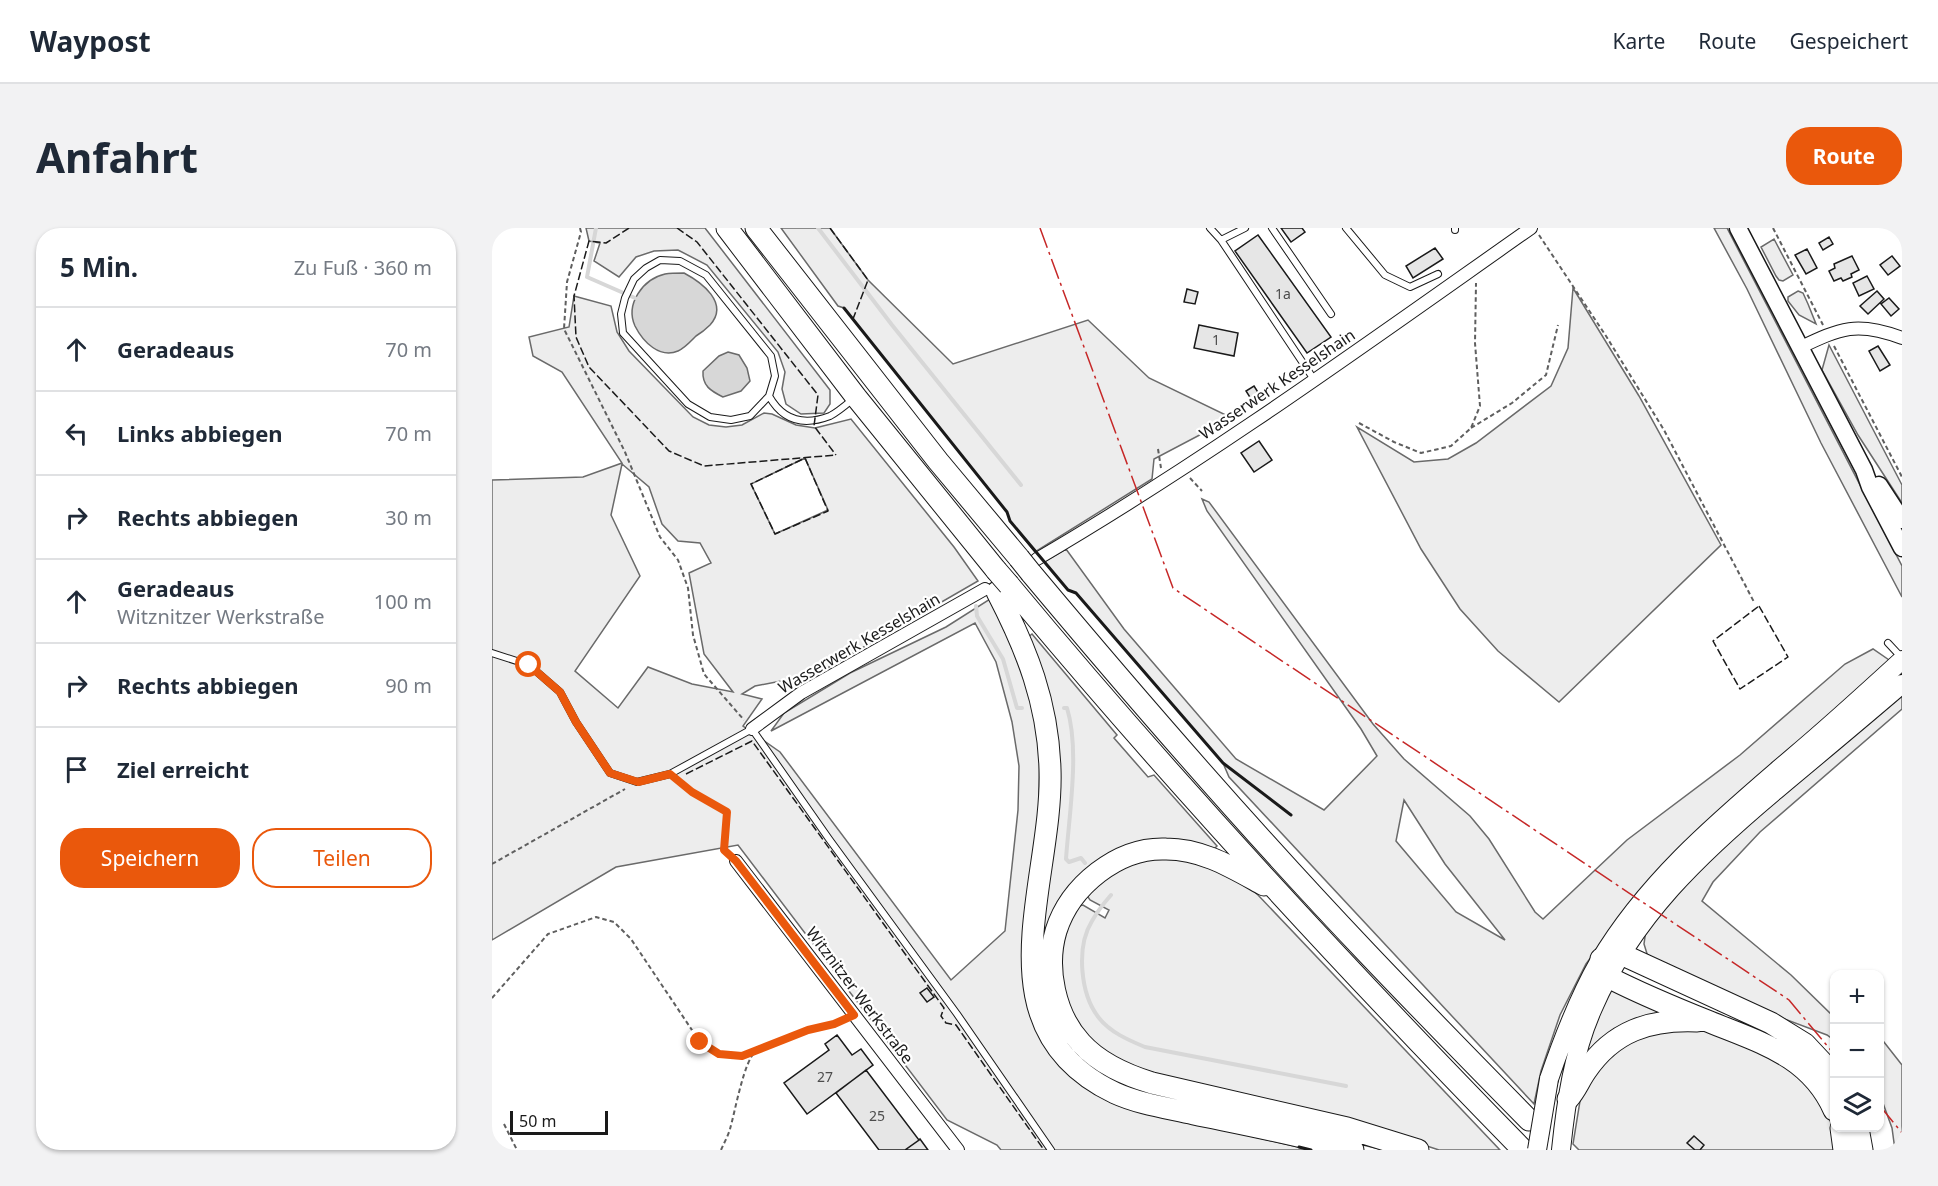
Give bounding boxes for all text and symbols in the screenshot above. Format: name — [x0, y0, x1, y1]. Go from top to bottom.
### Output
text: Waypost — [30, 22, 151, 60]
text: Karte — [1612, 27, 1665, 55]
text: Route — [1698, 27, 1756, 55]
text: Gespeichert — [1789, 27, 1908, 55]
button: Route — [1786, 127, 1902, 185]
text: Anfahrt — [36, 128, 198, 185]
text: 5 Min. — [60, 249, 138, 285]
text: Zu Fuß · 360 m — [294, 254, 432, 281]
house number: 1a — [1275, 284, 1291, 303]
street label: Wasserwerk Kesselshain — [1195, 324, 1359, 444]
house number: 1 — [1212, 330, 1220, 349]
icon: ahead — [60, 333, 93, 366]
text: Geradeaus — [117, 334, 234, 364]
text: 70 m — [385, 336, 432, 363]
icon: left — [60, 417, 93, 450]
text: Links abbiegen — [117, 418, 283, 448]
text: 70 m — [385, 420, 432, 447]
icon: right — [60, 501, 93, 534]
text: Rechts abbiegen — [117, 502, 299, 532]
text: 30 m — [385, 504, 432, 531]
text: Geradeaus — [117, 573, 234, 603]
icon: ahead — [60, 585, 93, 618]
text: 100 m — [374, 588, 432, 615]
street label: Wasserwerk Kesselshain — [774, 588, 944, 698]
text: Witznitzer Werkstraße — [117, 603, 324, 630]
route start — [515, 651, 541, 677]
icon: right — [60, 669, 93, 702]
text: Rechts abbiegen — [117, 670, 299, 700]
text: 90 m — [385, 672, 432, 699]
icon: arrive — [60, 753, 93, 786]
text: Ziel erreicht — [117, 754, 249, 784]
button: Speichern — [60, 828, 240, 888]
button: Teilen — [252, 828, 432, 888]
street label: Witznitzer Werkstraße — [801, 922, 919, 1068]
map controls — [1830, 970, 1884, 1132]
button: + — [1830, 970, 1884, 1024]
button: − — [1830, 1024, 1884, 1078]
route end — [686, 1028, 712, 1054]
house number: 27 — [817, 1067, 833, 1086]
button: layers — [1830, 1078, 1884, 1132]
house number: 25 — [869, 1106, 885, 1125]
scale bar — [510, 1108, 608, 1136]
text: 50 m — [519, 1110, 556, 1132]

